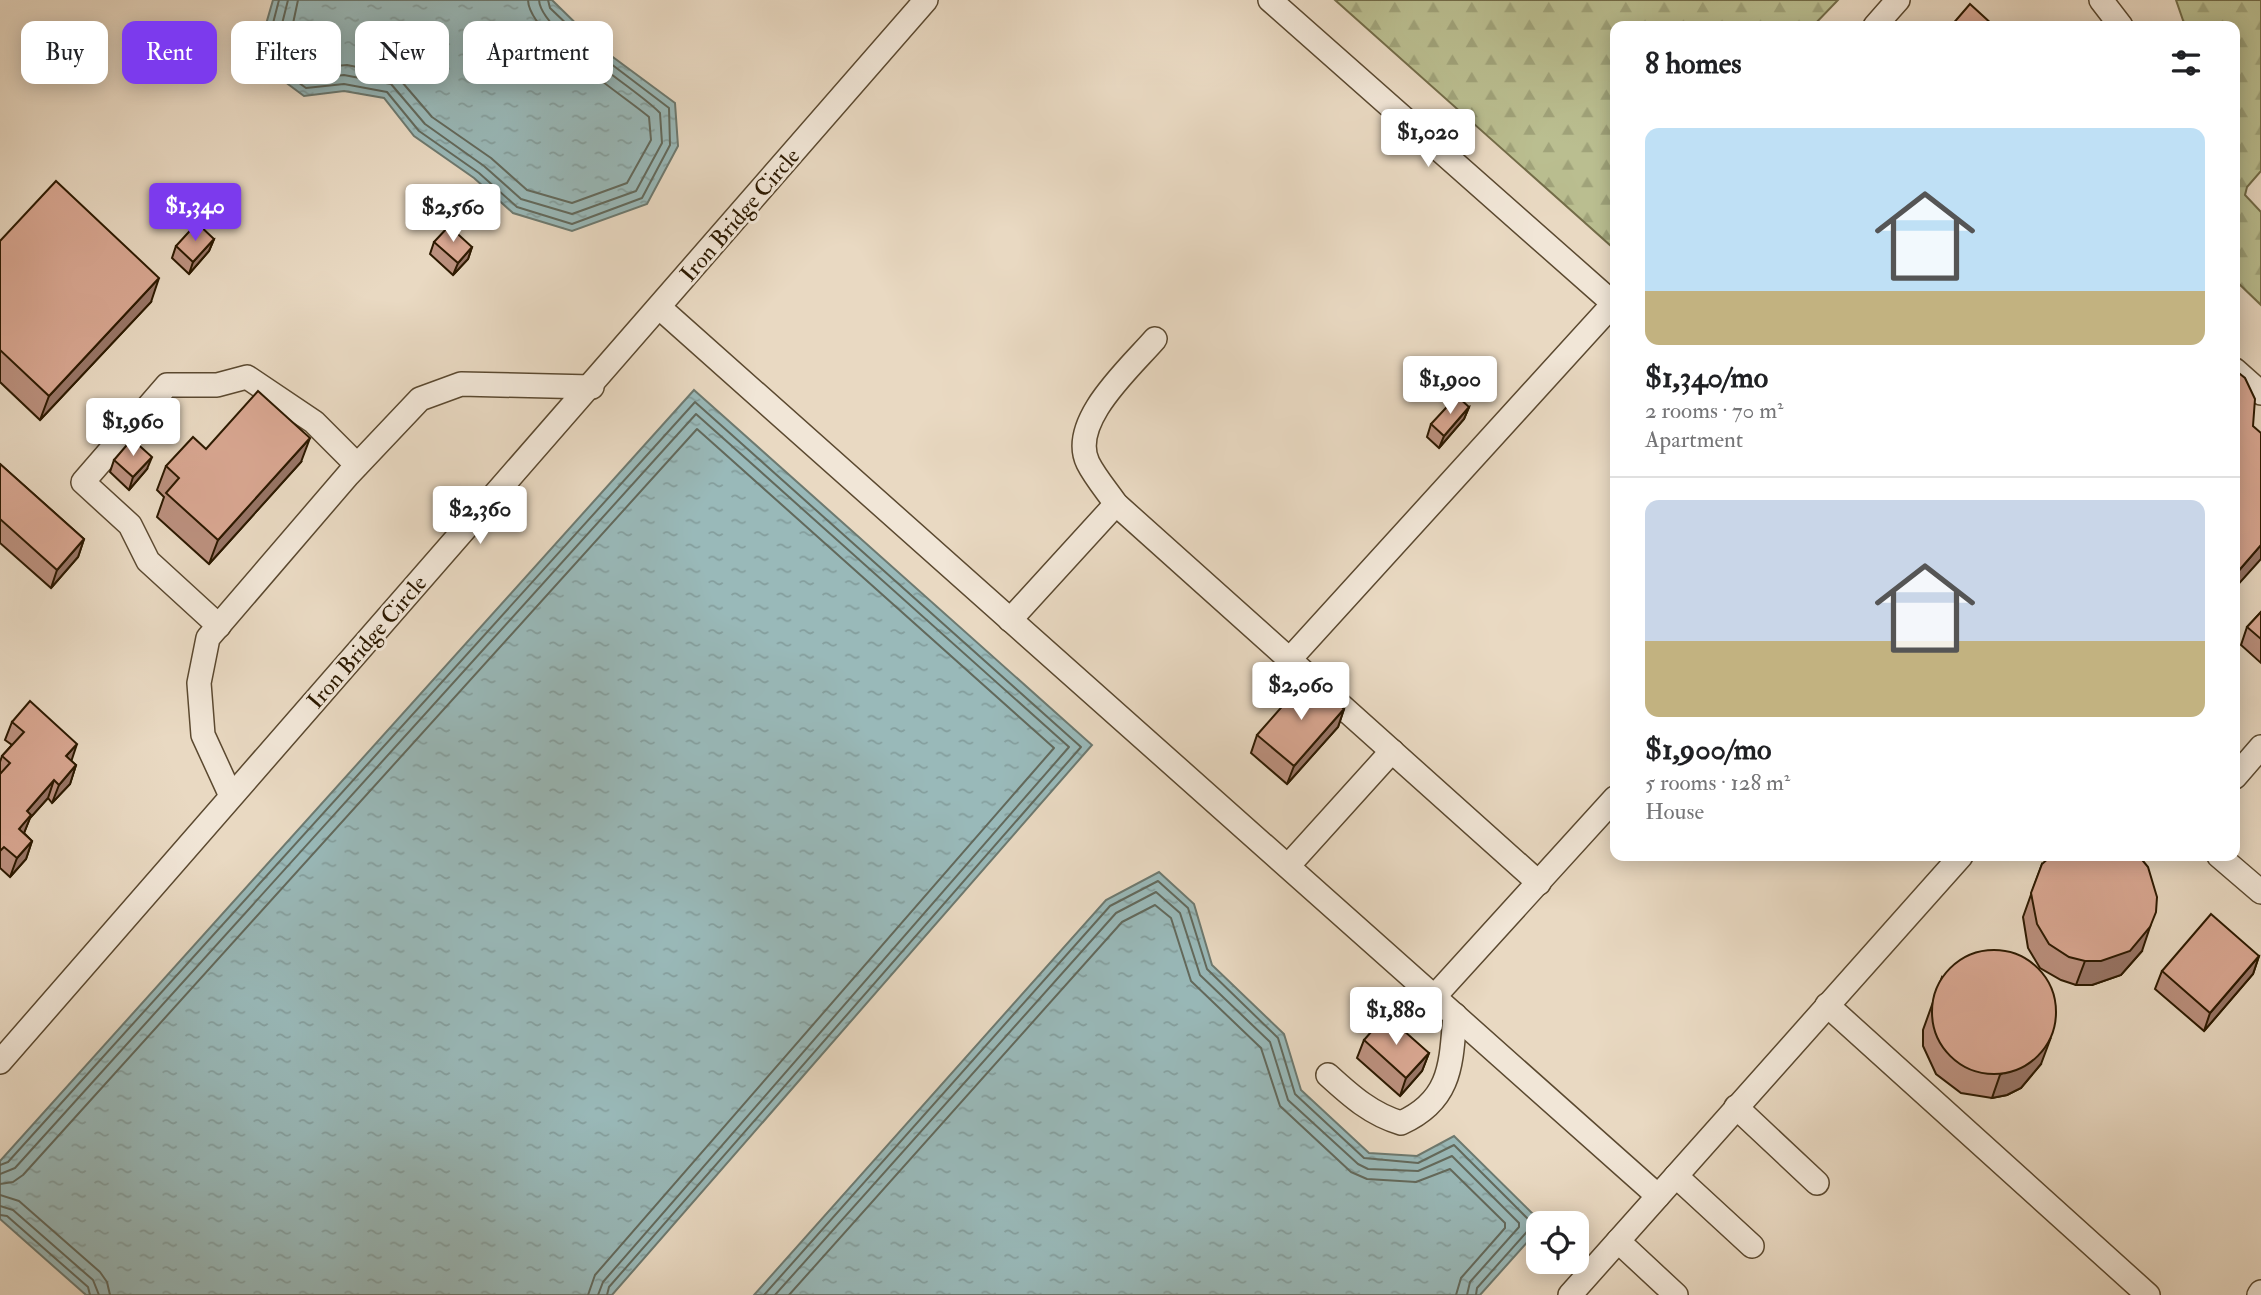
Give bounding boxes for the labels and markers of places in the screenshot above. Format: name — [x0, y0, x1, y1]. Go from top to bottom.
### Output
pin: $1,020 — [1371, 110, 1485, 169]
pin: $1,340 — [138, 184, 252, 243]
pin: $2,560 — [396, 184, 510, 244]
pin: $1,900 — [1393, 356, 1507, 416]
pin: $1,960 — [76, 398, 190, 458]
pin: $2,360 — [423, 486, 537, 546]
pin: $2,060 — [1244, 662, 1358, 722]
pin: $1,880 — [1339, 988, 1453, 1047]

